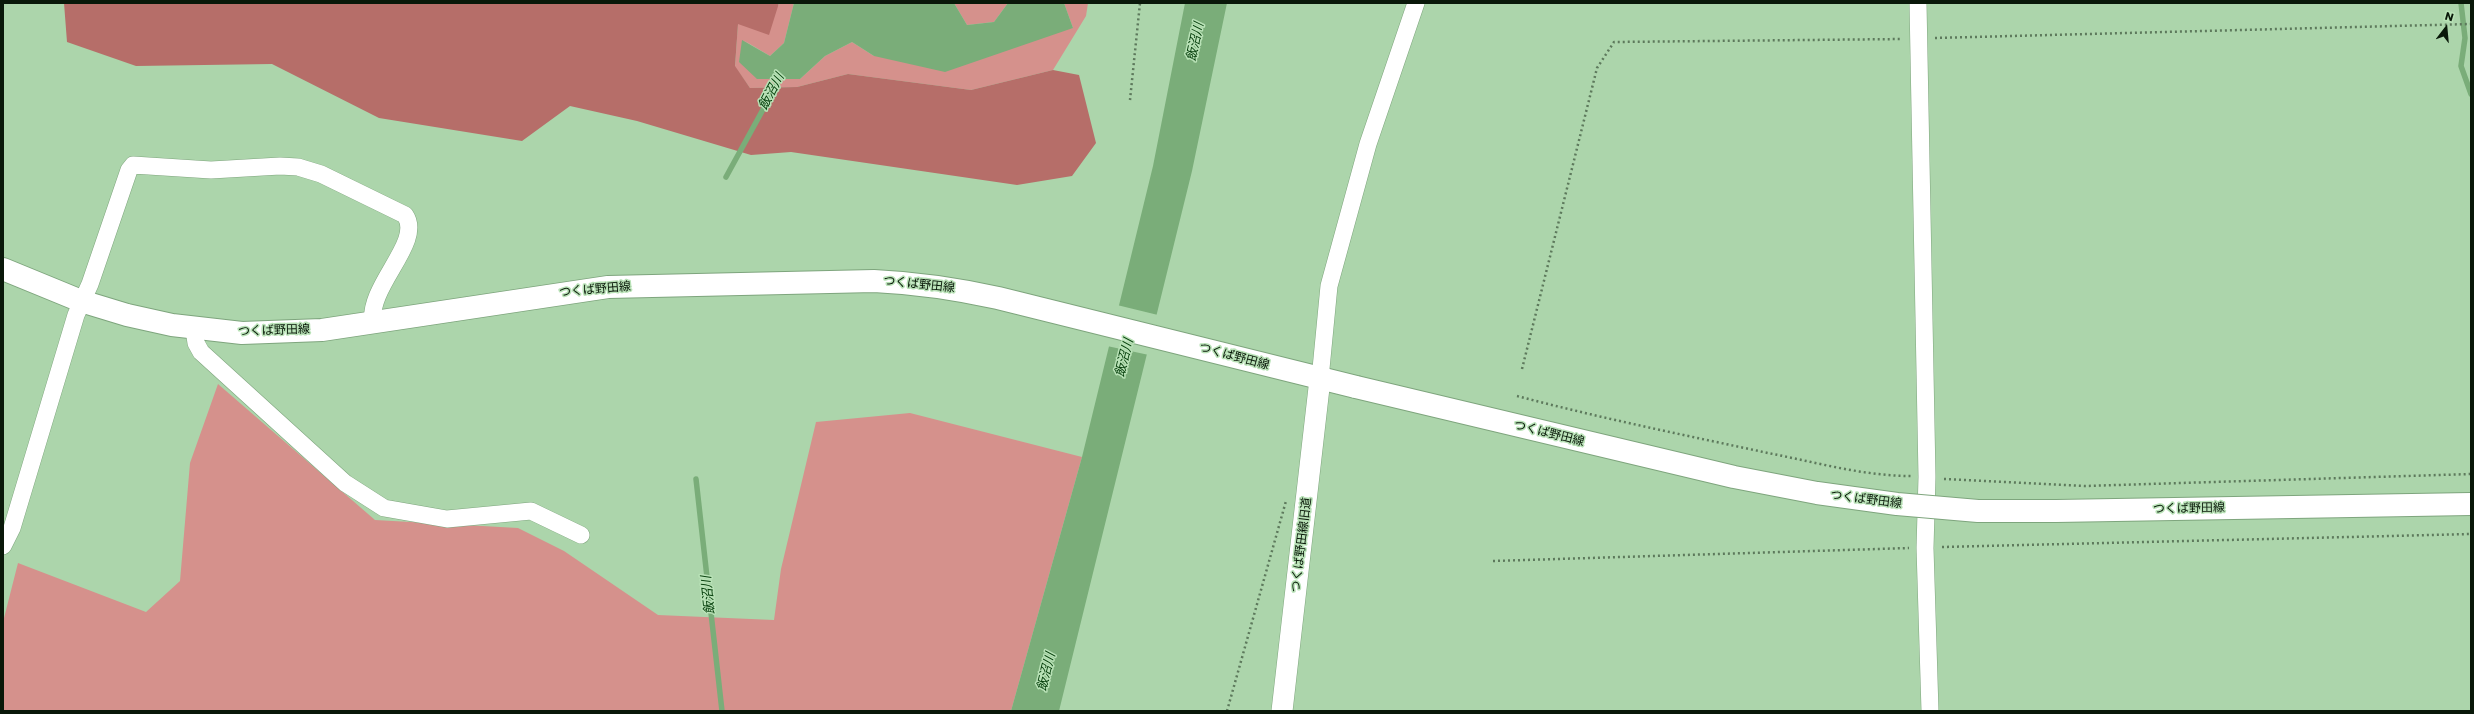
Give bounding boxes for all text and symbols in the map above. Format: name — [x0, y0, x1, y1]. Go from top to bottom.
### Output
north arrow — [2426, 8, 2466, 48]
text: N — [2443, 8, 2455, 25]
water label: 飯沼川 — [1184, 21, 1208, 63]
water label: 飯沼川 — [756, 71, 788, 113]
street label: つくば野田線 — [882, 274, 956, 296]
street label: つくば野田線 — [559, 280, 631, 300]
street label: つくば野田線 — [238, 323, 310, 339]
water label: 飯沼川 — [1113, 337, 1137, 379]
street label: つくば野田線 — [1197, 341, 1271, 373]
street label: つくば野田線 — [1512, 418, 1586, 450]
street label: つくば野田線 — [1829, 488, 1903, 512]
street label: つくば野田線旧道 — [1289, 496, 1315, 594]
street label: つくば野田線 — [2153, 501, 2225, 517]
water label: 飯沼川 — [699, 575, 719, 615]
water label: 飯沼川 — [1035, 651, 1059, 693]

